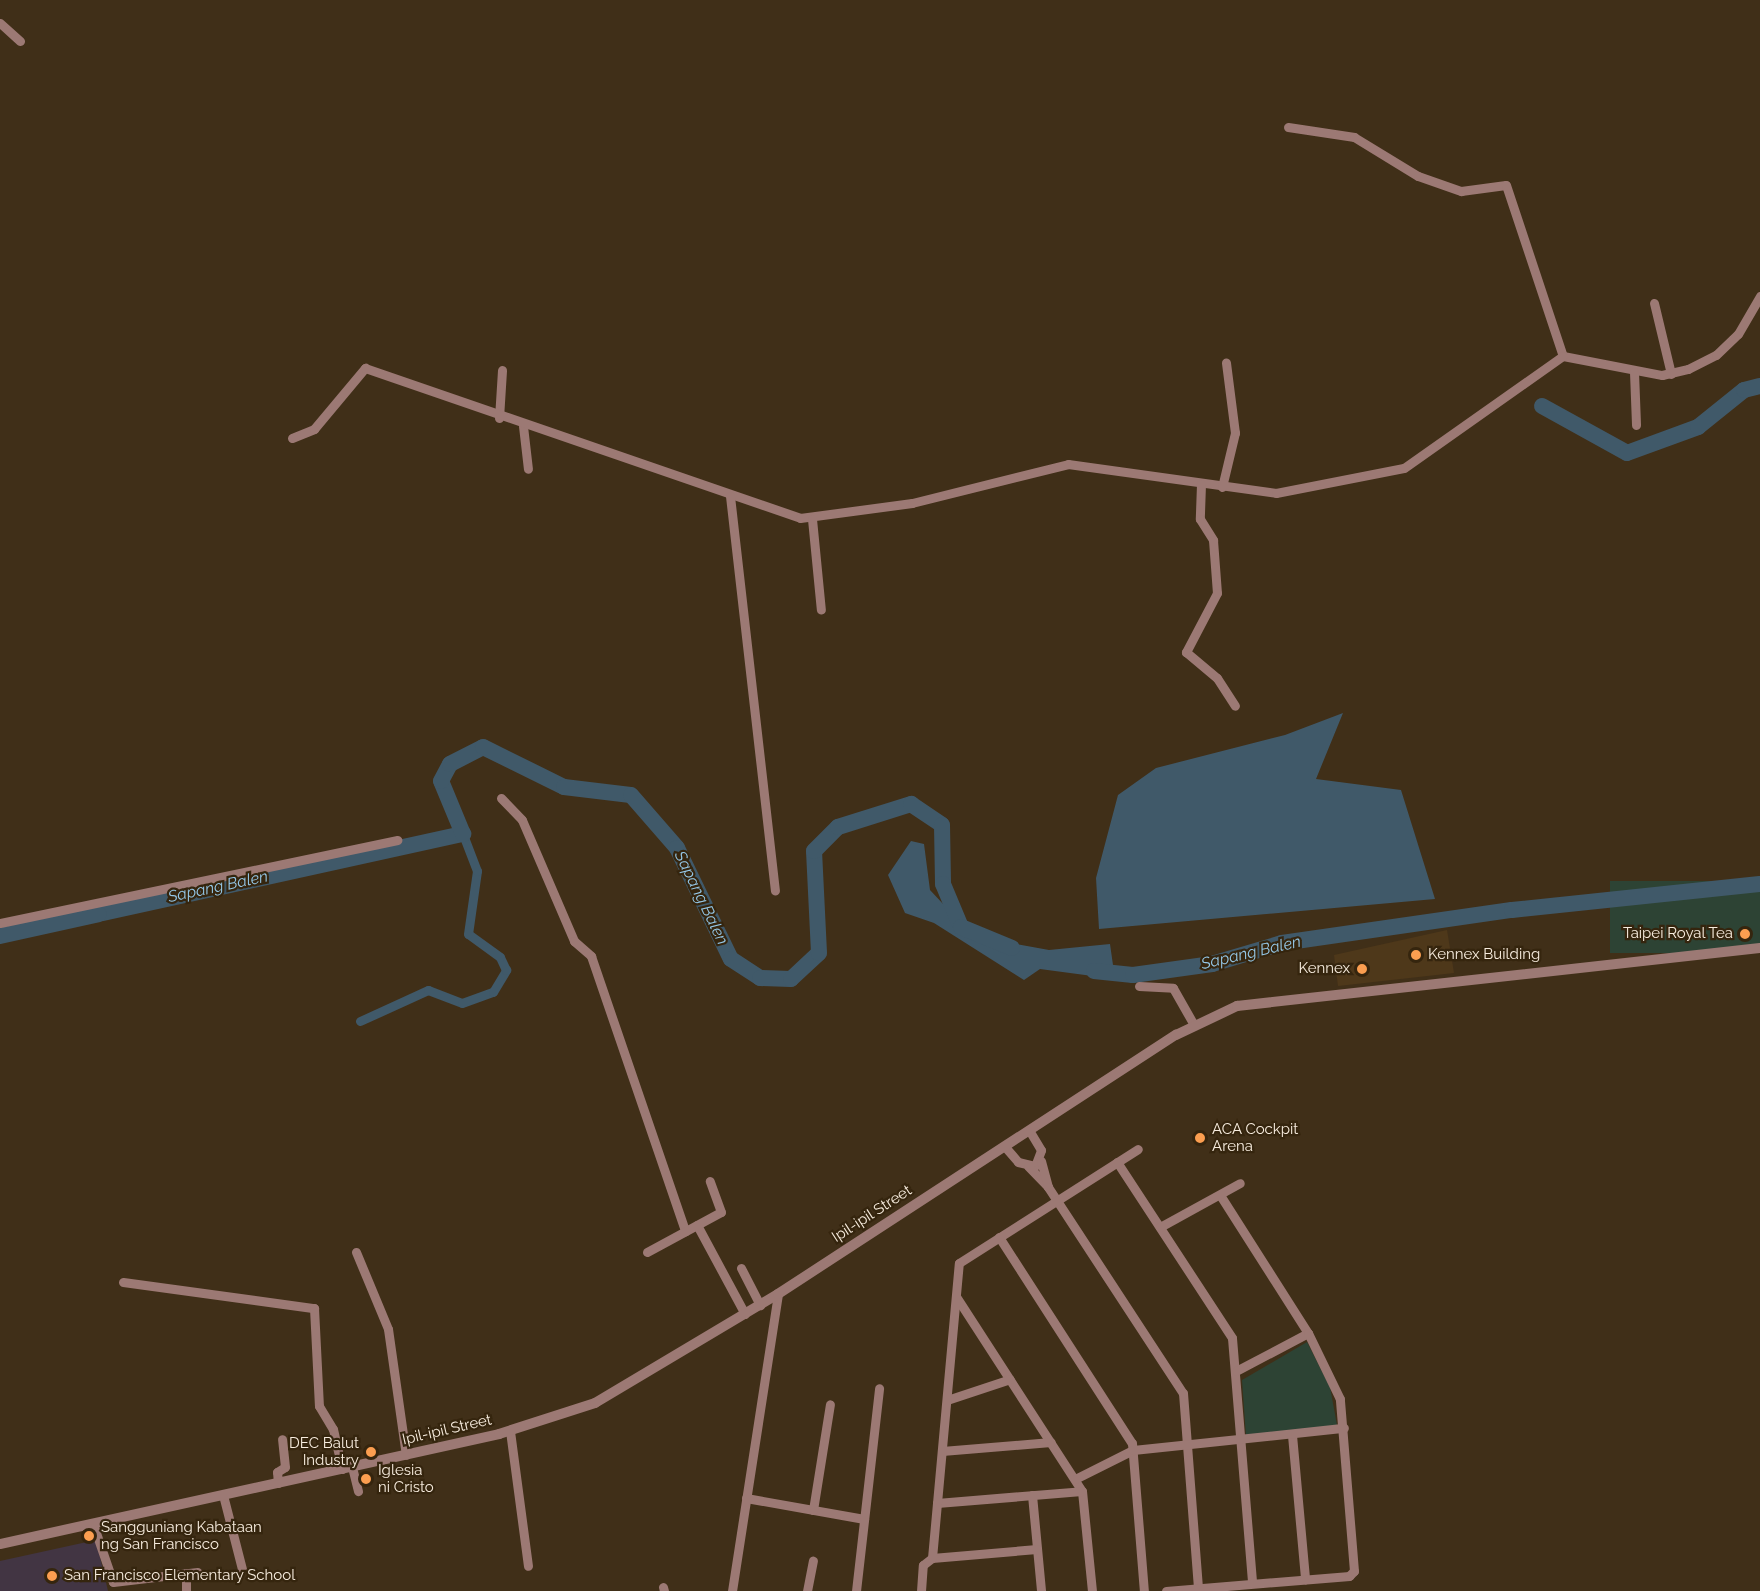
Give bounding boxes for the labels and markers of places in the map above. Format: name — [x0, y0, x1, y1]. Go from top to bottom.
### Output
place label: Taipei Royal Tea — [1622, 925, 1733, 943]
marker: Taipei Royal Tea — [1738, 927, 1752, 941]
place label: Kennex Building — [1428, 946, 1540, 964]
marker: Kennex Building — [1409, 948, 1423, 962]
place label: Kennex — [1298, 960, 1350, 978]
marker: Kennex — [1355, 962, 1369, 976]
place label: ACA Cockpit Arena — [1212, 1120, 1299, 1155]
marker: ACA Cockpit Arena — [1193, 1131, 1207, 1145]
place label: DEC Balut Industry — [289, 1434, 359, 1469]
marker: DEC Balut Industry — [364, 1445, 378, 1459]
place label: Iglesia ni Cristo — [378, 1461, 434, 1496]
marker: Iglesia ni Cristo — [359, 1472, 373, 1486]
place label: Sangguniang Kabataan ng San Francisco — [101, 1518, 262, 1553]
marker: Sangguniang Kabataan ng San Francisco — [82, 1529, 96, 1543]
place label: San Francisco Elementary School — [64, 1567, 296, 1585]
marker: San Francisco Elementary School — [45, 1569, 59, 1583]

